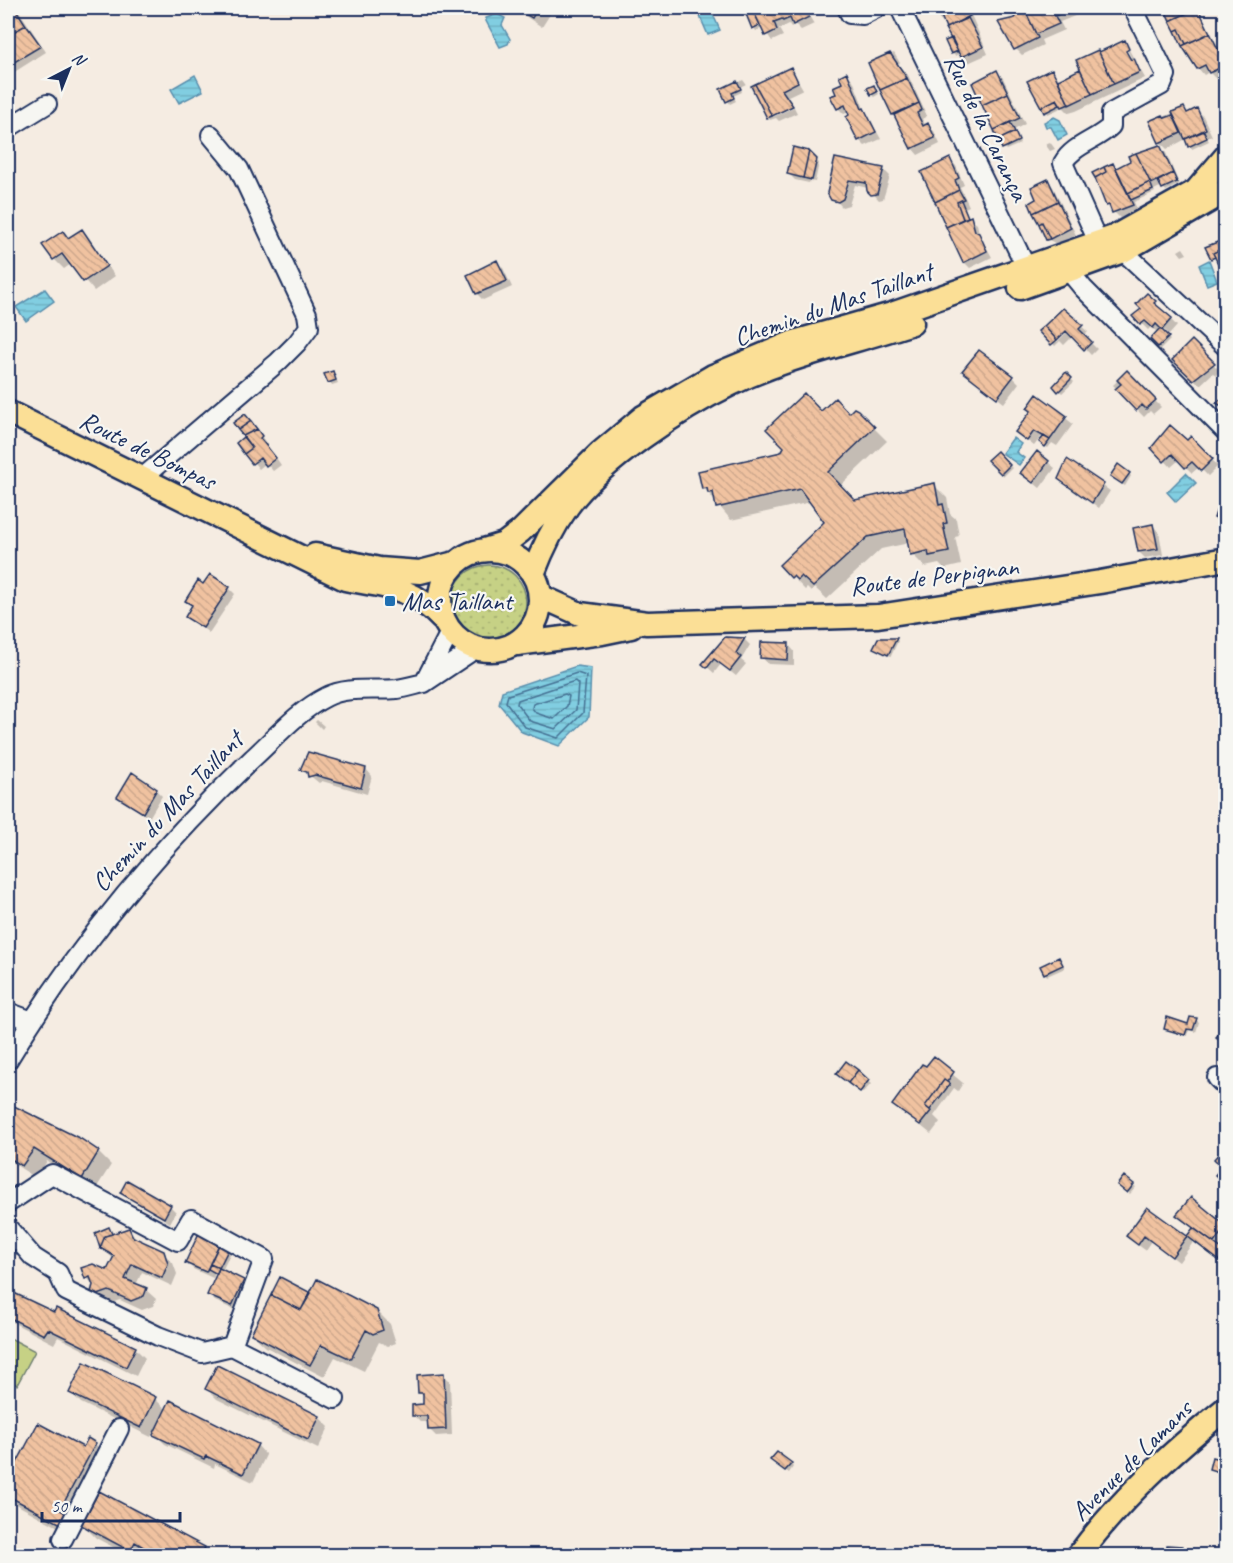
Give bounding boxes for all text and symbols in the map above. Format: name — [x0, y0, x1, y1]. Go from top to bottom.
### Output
north arrow — [39, 39, 99, 99]
text: N — [68, 48, 91, 71]
street label: Rue de la Carança — [937, 48, 1037, 208]
street label: Chemin du Mas Taillant — [730, 254, 940, 354]
street label: Route de Bompas — [74, 403, 223, 499]
street label: Route de Perpignan — [848, 550, 1021, 603]
place label: Mas Taillant — [402, 585, 514, 618]
marker: Mas Taillant — [383, 594, 397, 608]
street label: Chemin du Mas Taillant — [84, 722, 253, 899]
street label: Avenue de Lamans — [1064, 1391, 1200, 1528]
scale bar — [42, 1485, 180, 1523]
text: 50 m — [51, 1495, 84, 1517]

